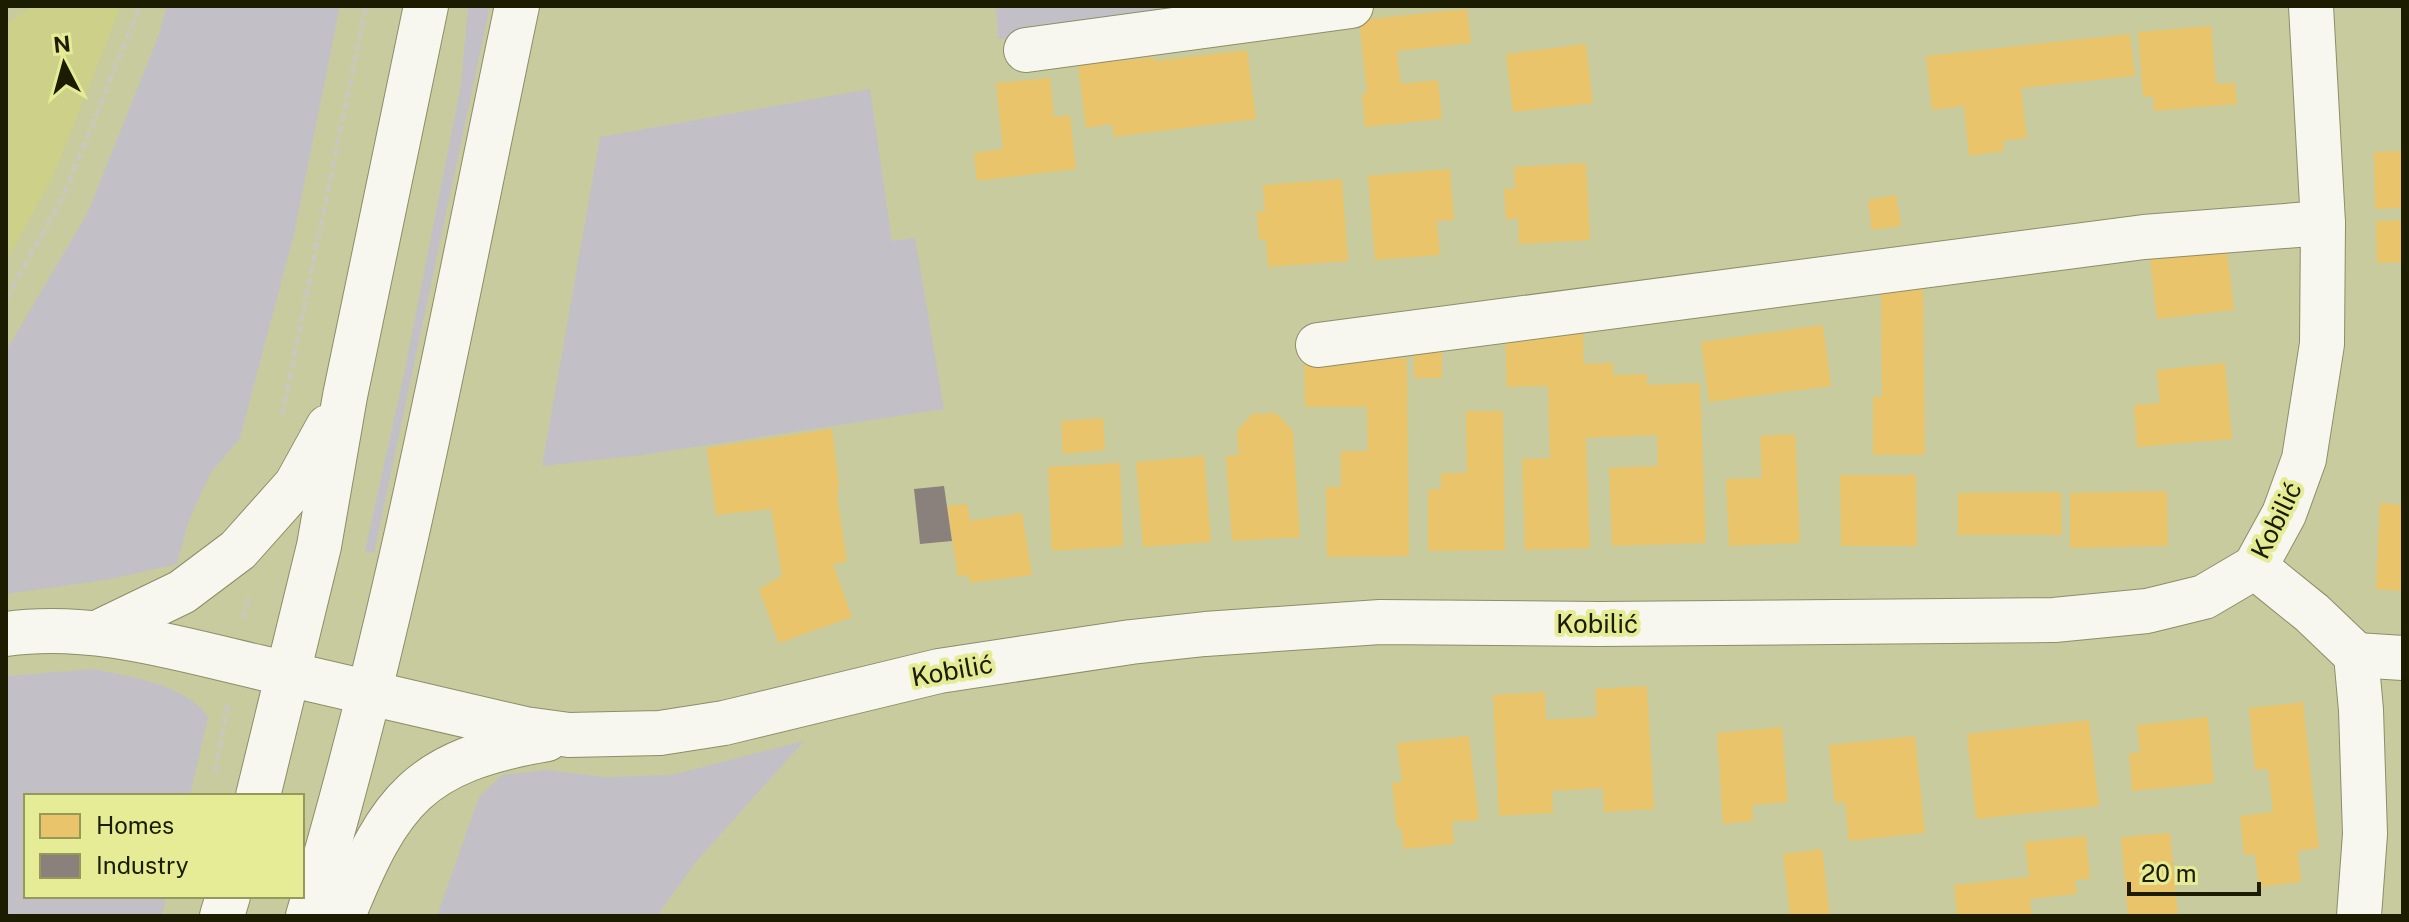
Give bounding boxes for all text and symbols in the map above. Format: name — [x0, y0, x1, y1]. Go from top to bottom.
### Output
north arrow — [24, 24, 104, 104]
text: N — [52, 30, 72, 58]
street label: Kobilić — [2244, 476, 2308, 564]
street label: Kobilić — [1556, 608, 1638, 639]
street label: Kobilić — [909, 648, 995, 692]
legend — [24, 794, 304, 898]
text: Homes — [96, 811, 174, 839]
scale bar — [2129, 846, 2259, 896]
text: Industry — [96, 851, 189, 879]
text: 20 m — [2141, 859, 2197, 887]

